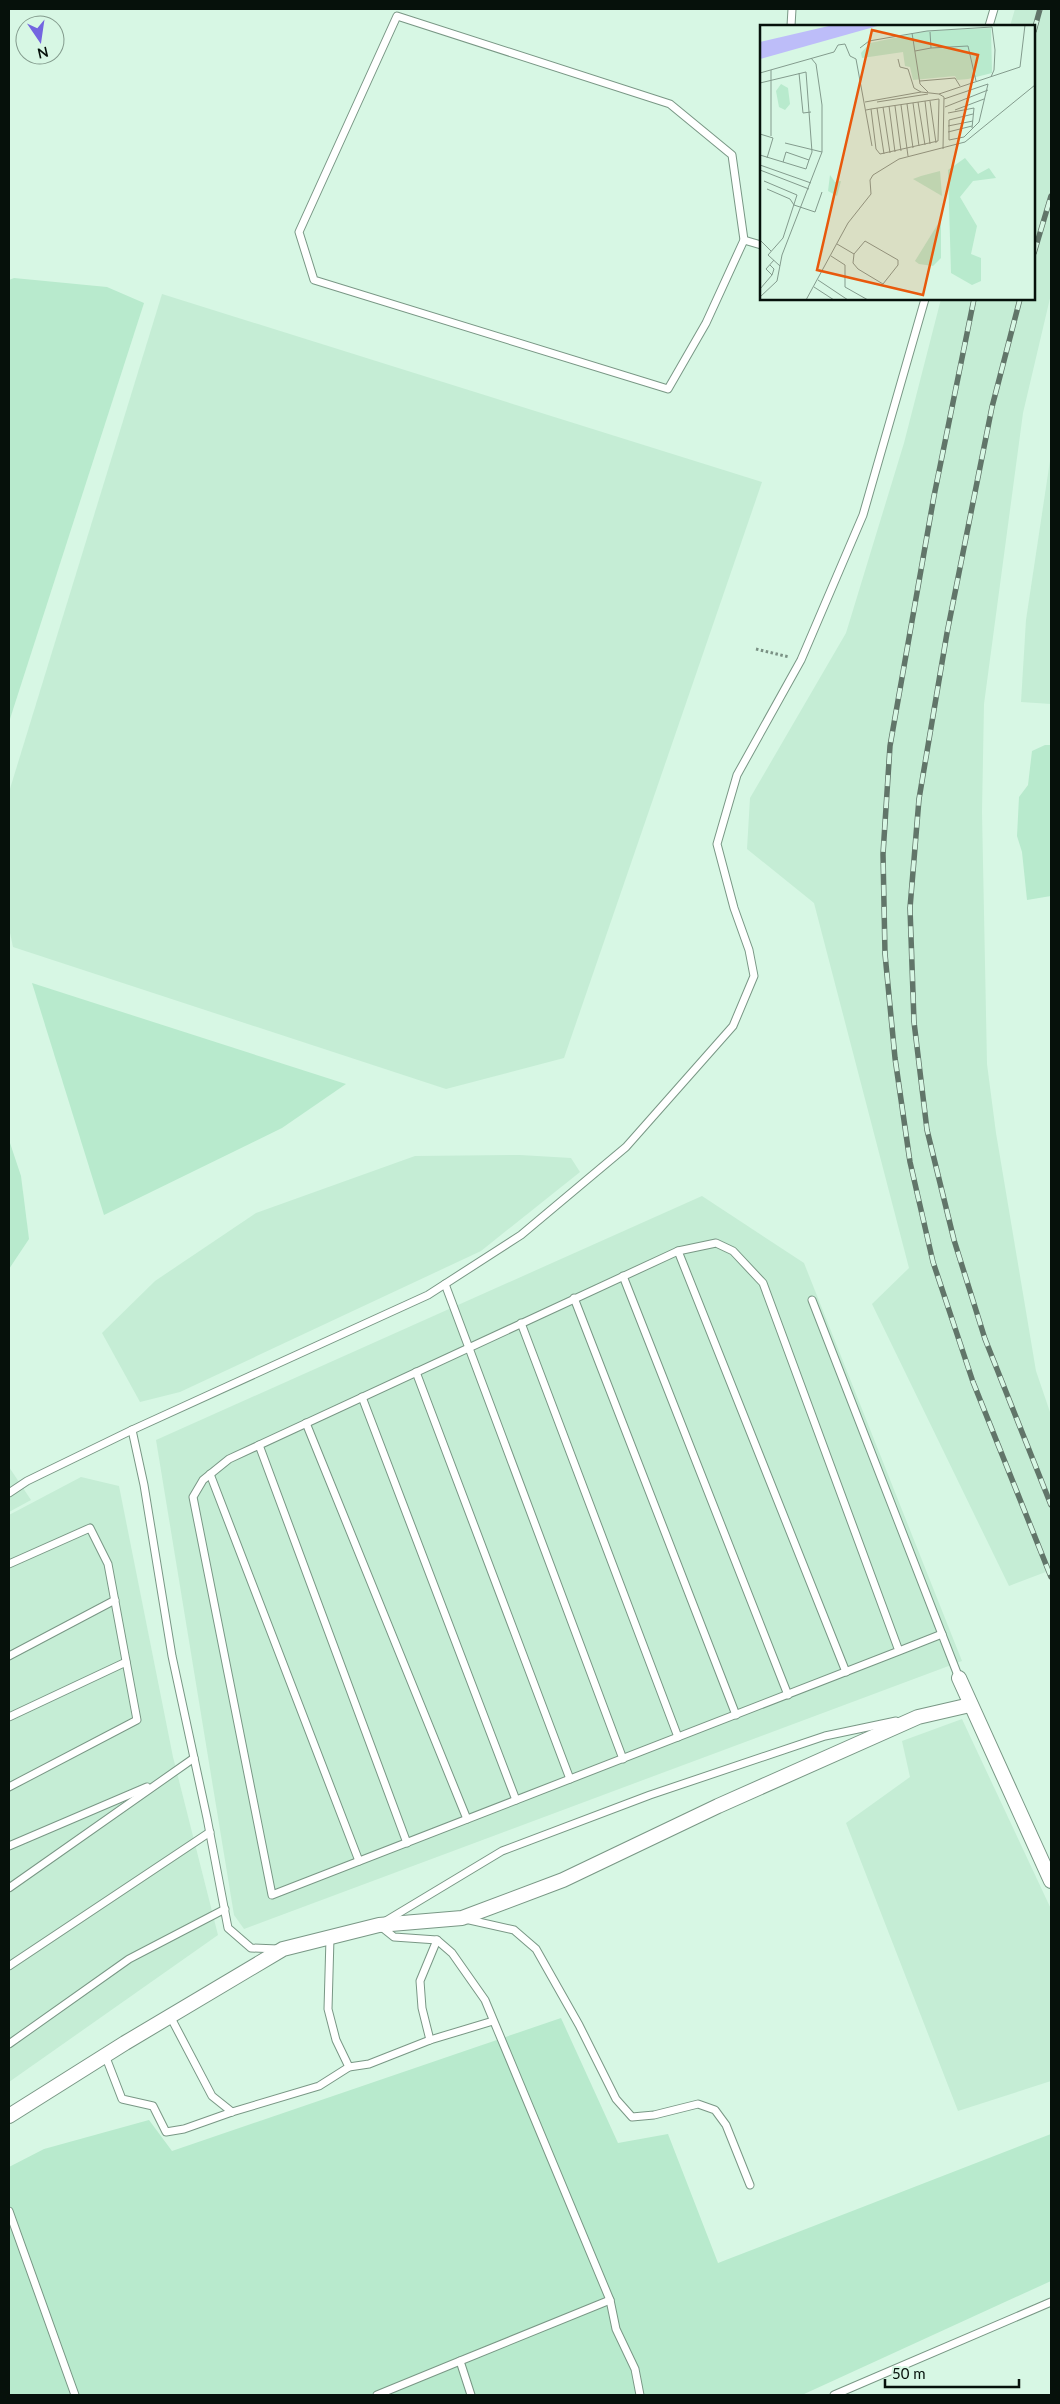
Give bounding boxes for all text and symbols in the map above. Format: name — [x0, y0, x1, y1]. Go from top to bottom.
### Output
north arrow — [15, 15, 65, 65]
inset map — [760, 25, 1035, 300]
text: N — [36, 44, 50, 63]
scale bar — [885, 2356, 1019, 2388]
text: 50 m — [892, 2364, 926, 2382]

